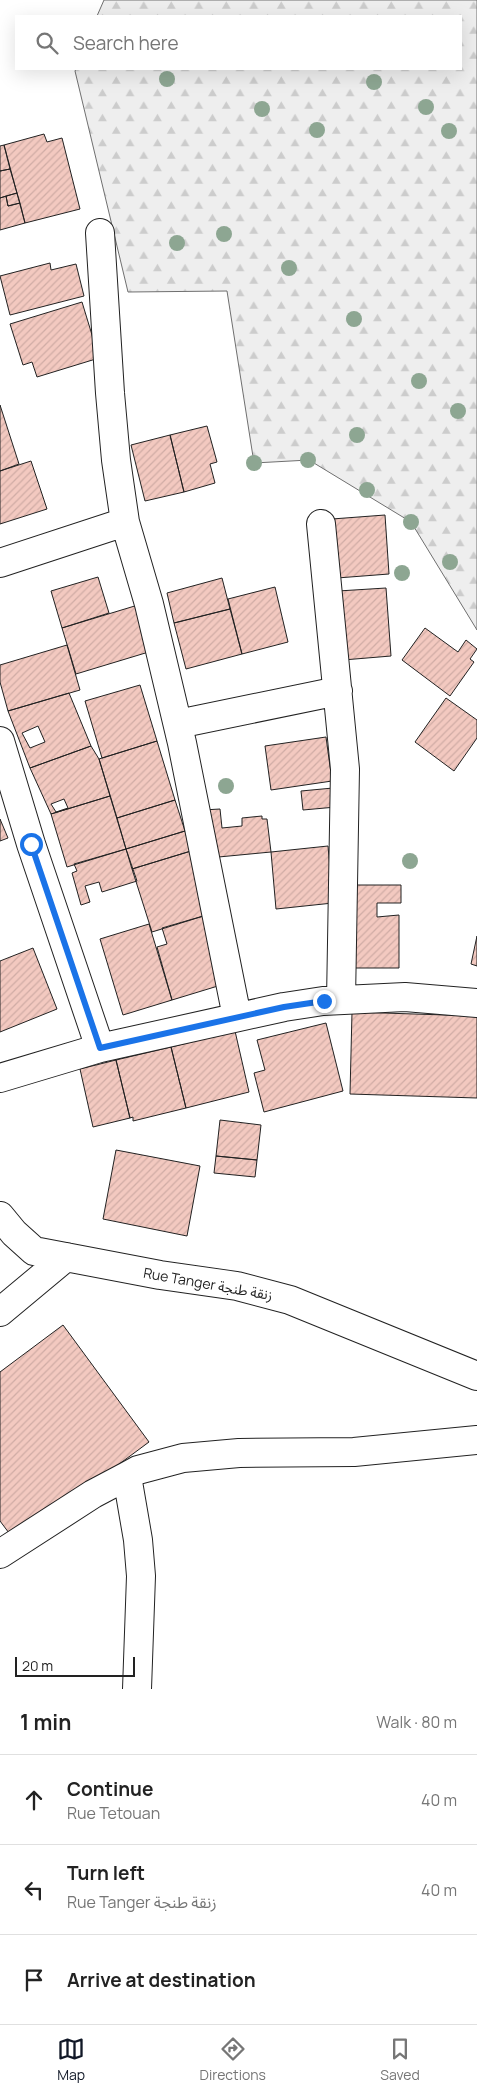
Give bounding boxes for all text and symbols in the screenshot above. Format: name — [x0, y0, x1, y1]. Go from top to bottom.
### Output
search box — [15, 15, 462, 70]
icon: search — [33, 29, 61, 57]
text: Search here — [73, 30, 179, 56]
route start — [20, 833, 43, 856]
route end — [313, 990, 336, 1013]
street label: Rue Tanger زنقة طنجة — [142, 1263, 274, 1304]
scale bar — [15, 1654, 135, 1677]
text: 20 m — [22, 1656, 53, 1675]
text: 1 min — [20, 1708, 71, 1736]
text: Walk · 80 m — [376, 1711, 457, 1733]
text: Continue — [67, 1776, 153, 1802]
icon: ahead — [20, 1786, 48, 1814]
text: 40 m — [421, 1789, 457, 1811]
text: Rue Tetouan — [67, 1802, 160, 1824]
text: Turn left — [67, 1860, 145, 1886]
icon: left — [20, 1876, 48, 1904]
text: 40 m — [421, 1879, 457, 1901]
text: Rue Tanger زنقة طنجة — [67, 1891, 217, 1913]
icon: arrive — [20, 1966, 48, 1994]
text: Arrive at destination — [67, 1967, 256, 1993]
tab: Map — [57, 2035, 85, 2084]
tab: Directions — [200, 2035, 266, 2084]
tab: Saved — [380, 2035, 420, 2084]

